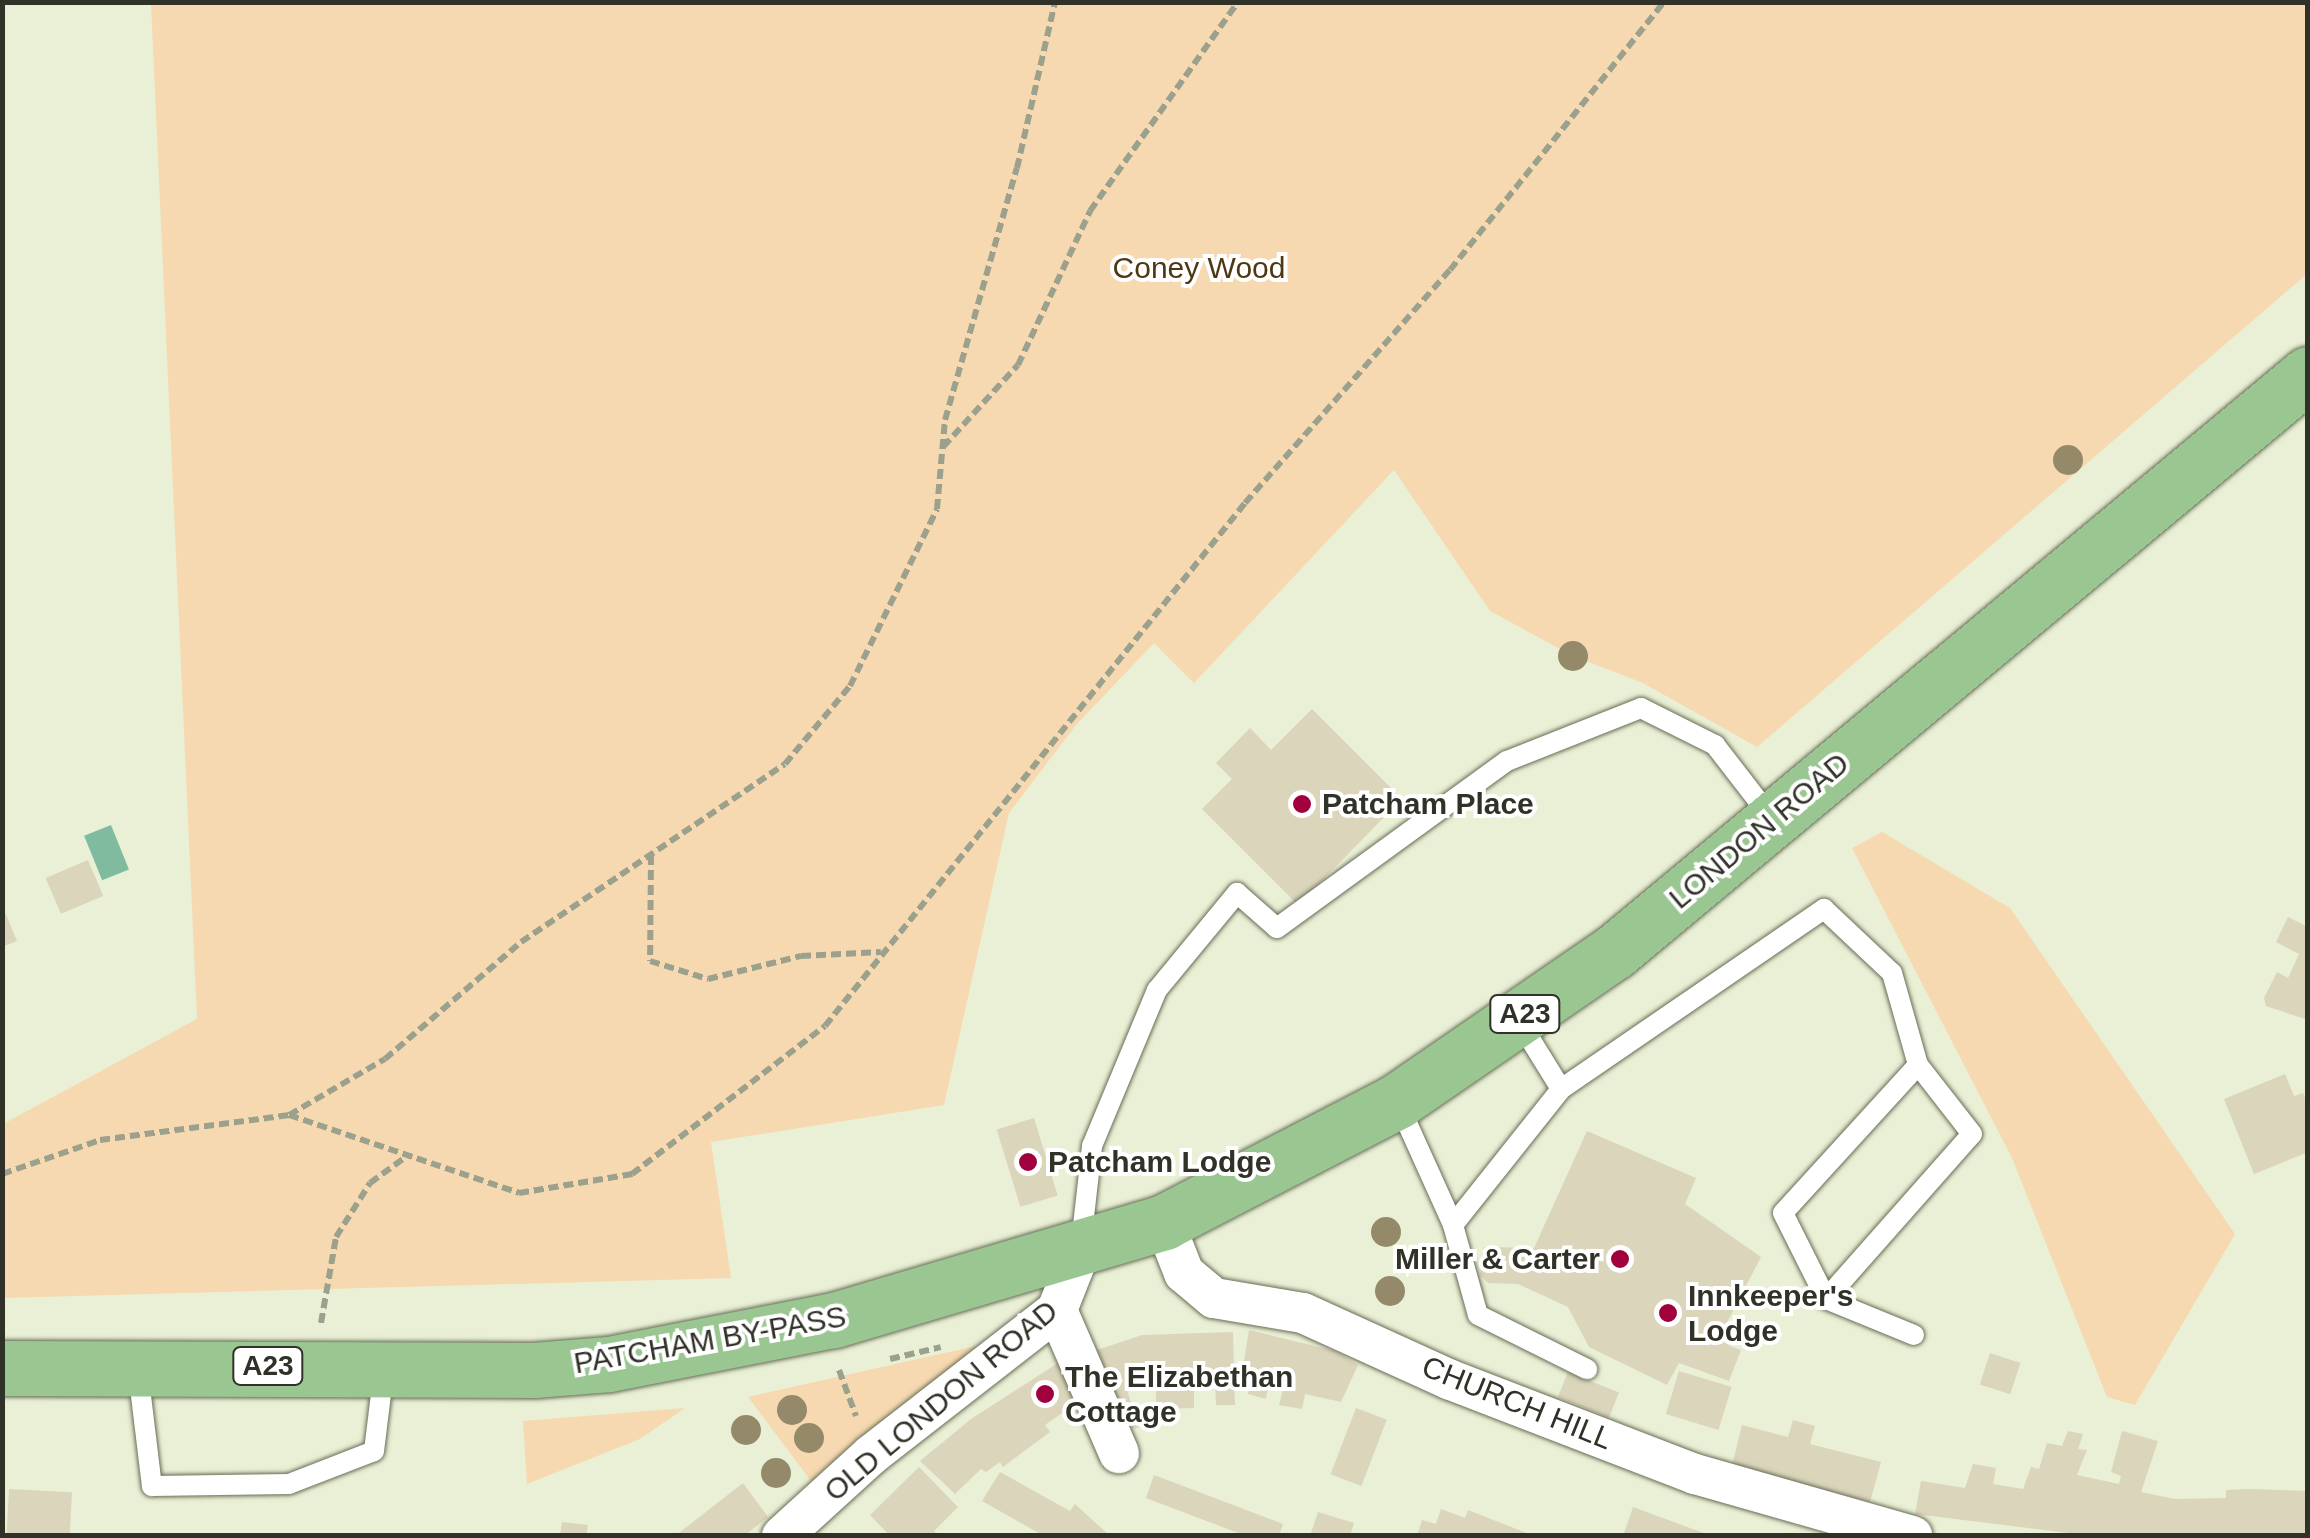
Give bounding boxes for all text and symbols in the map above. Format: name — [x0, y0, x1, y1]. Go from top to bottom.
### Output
park label: Coney Wood — [1113, 250, 1285, 286]
street label: LONDON ROAD — [1662, 745, 1856, 917]
place label: Patcham Place — [1322, 786, 1534, 822]
marker: Patcham Place — [1291, 793, 1313, 815]
road number: A23 — [1488, 991, 1562, 1037]
place label: Patcham Lodge — [1048, 1144, 1271, 1180]
marker: Patcham Lodge — [1017, 1151, 1039, 1173]
place label: Miller & Carter — [1395, 1241, 1600, 1277]
marker: Miller & Carter — [1609, 1248, 1631, 1270]
place label: Innkeeper's Lodge — [1688, 1278, 1854, 1348]
street label: OLD LONDON ROAD — [817, 1293, 1065, 1509]
street label: PATCHAM BY-PASS — [571, 1298, 849, 1382]
marker: Innkeeper's Lodge — [1657, 1302, 1679, 1324]
road number: A23 — [230, 1343, 306, 1389]
street label: CHURCH HILL — [1417, 1349, 1617, 1457]
place label: The Elizabethan Cottage — [1065, 1359, 1293, 1430]
marker: The Elizabethan Cottage — [1034, 1383, 1056, 1405]

